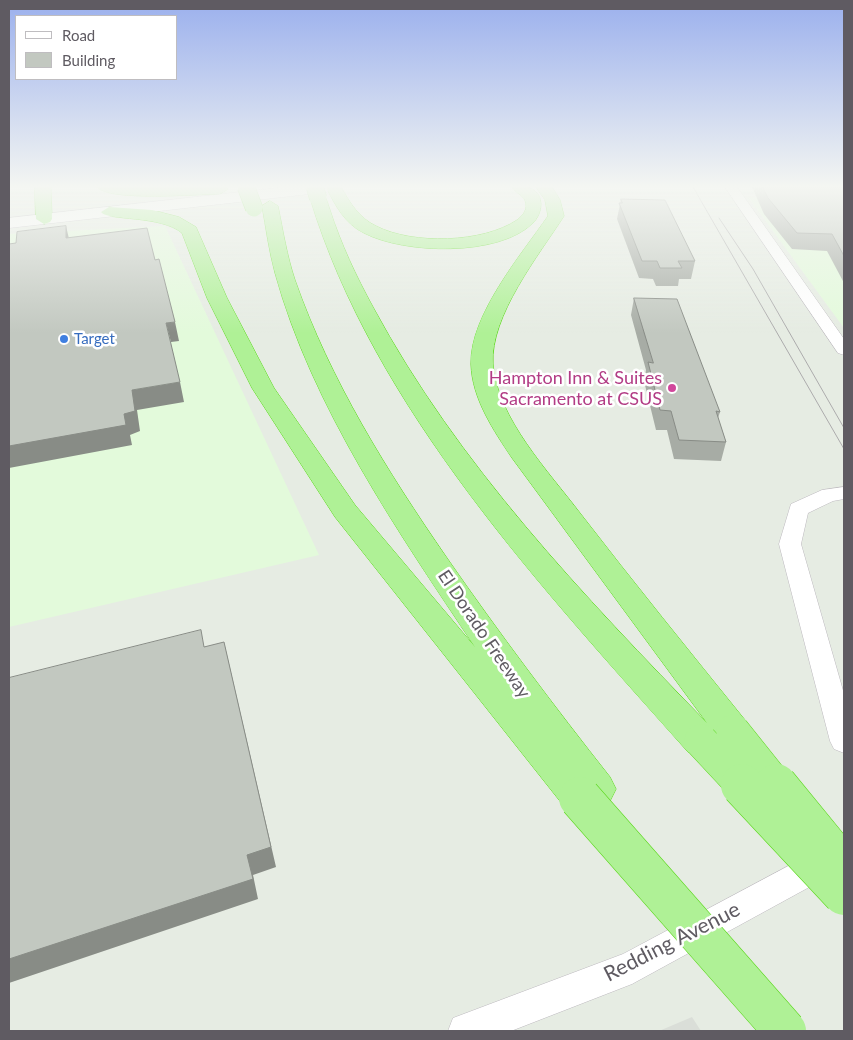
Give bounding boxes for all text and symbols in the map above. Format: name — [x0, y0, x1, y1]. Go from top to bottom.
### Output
legend — [15, 15, 178, 80]
text: Road — [62, 26, 95, 44]
text: Building — [62, 51, 115, 69]
place label: Target — [74, 330, 115, 348]
marker: Target — [58, 333, 70, 345]
place label: Hampton Inn & Suites Sacramento at CSUS — [489, 367, 662, 409]
marker: Hampton Inn & Suites Sacramento at CSUS — [666, 382, 678, 394]
street label: El Dorado Freeway — [433, 566, 535, 702]
street label: Redding Avenue — [600, 897, 744, 987]

